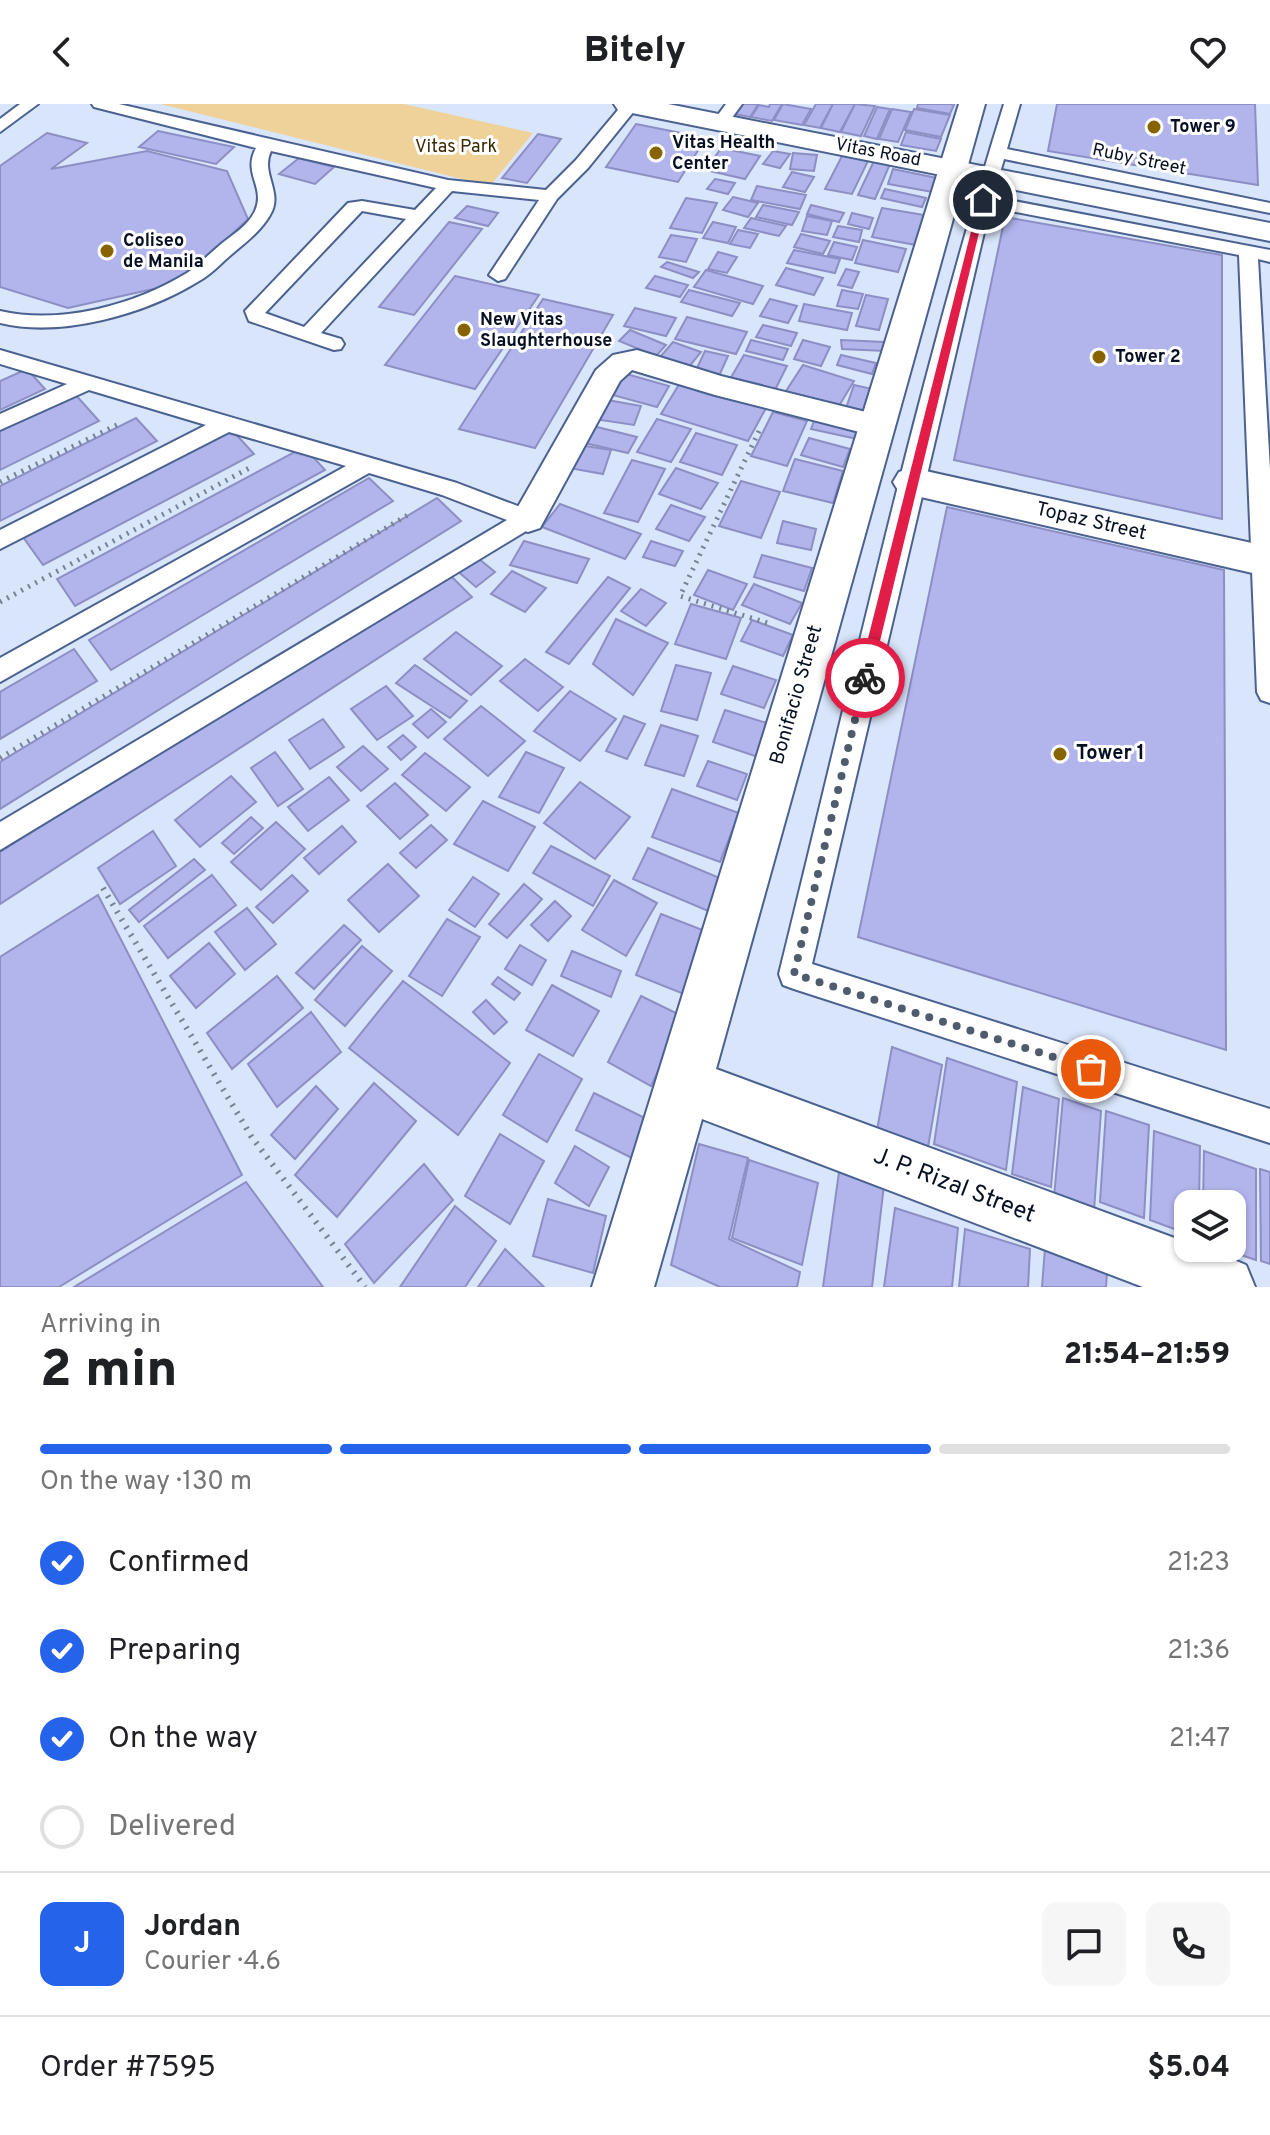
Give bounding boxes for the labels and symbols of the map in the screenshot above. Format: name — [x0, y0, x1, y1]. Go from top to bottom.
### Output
place label: Tower 9 — [1170, 116, 1236, 139]
marker: Tower 9 — [1145, 118, 1163, 136]
place label: Vitas Health Center — [672, 132, 775, 176]
street label: Vitas Road — [833, 133, 923, 173]
park label: Vitas Park — [415, 136, 497, 159]
street label: Ruby Street — [1090, 139, 1188, 181]
marker: Vitas Health Center — [647, 144, 665, 162]
pin — [949, 166, 1017, 234]
place label: Coliseo de Manila — [123, 230, 204, 274]
marker: Coliseo de Manila — [98, 242, 116, 260]
place label: New Vitas Slaughterhouse — [480, 309, 612, 353]
marker: New Vitas Slaughterhouse — [455, 321, 473, 339]
place label: Tower 2 — [1115, 346, 1181, 369]
marker: Tower 2 — [1090, 348, 1108, 366]
street label: Topaz Street — [1033, 497, 1149, 547]
street label: Bonifacio Street — [765, 622, 829, 768]
courier — [825, 638, 905, 718]
place label: Tower 1 — [1076, 741, 1145, 767]
marker: Tower 1 — [1051, 745, 1069, 763]
pin — [1057, 1035, 1125, 1103]
street label: J. P. Rizal Street — [869, 1141, 1039, 1231]

